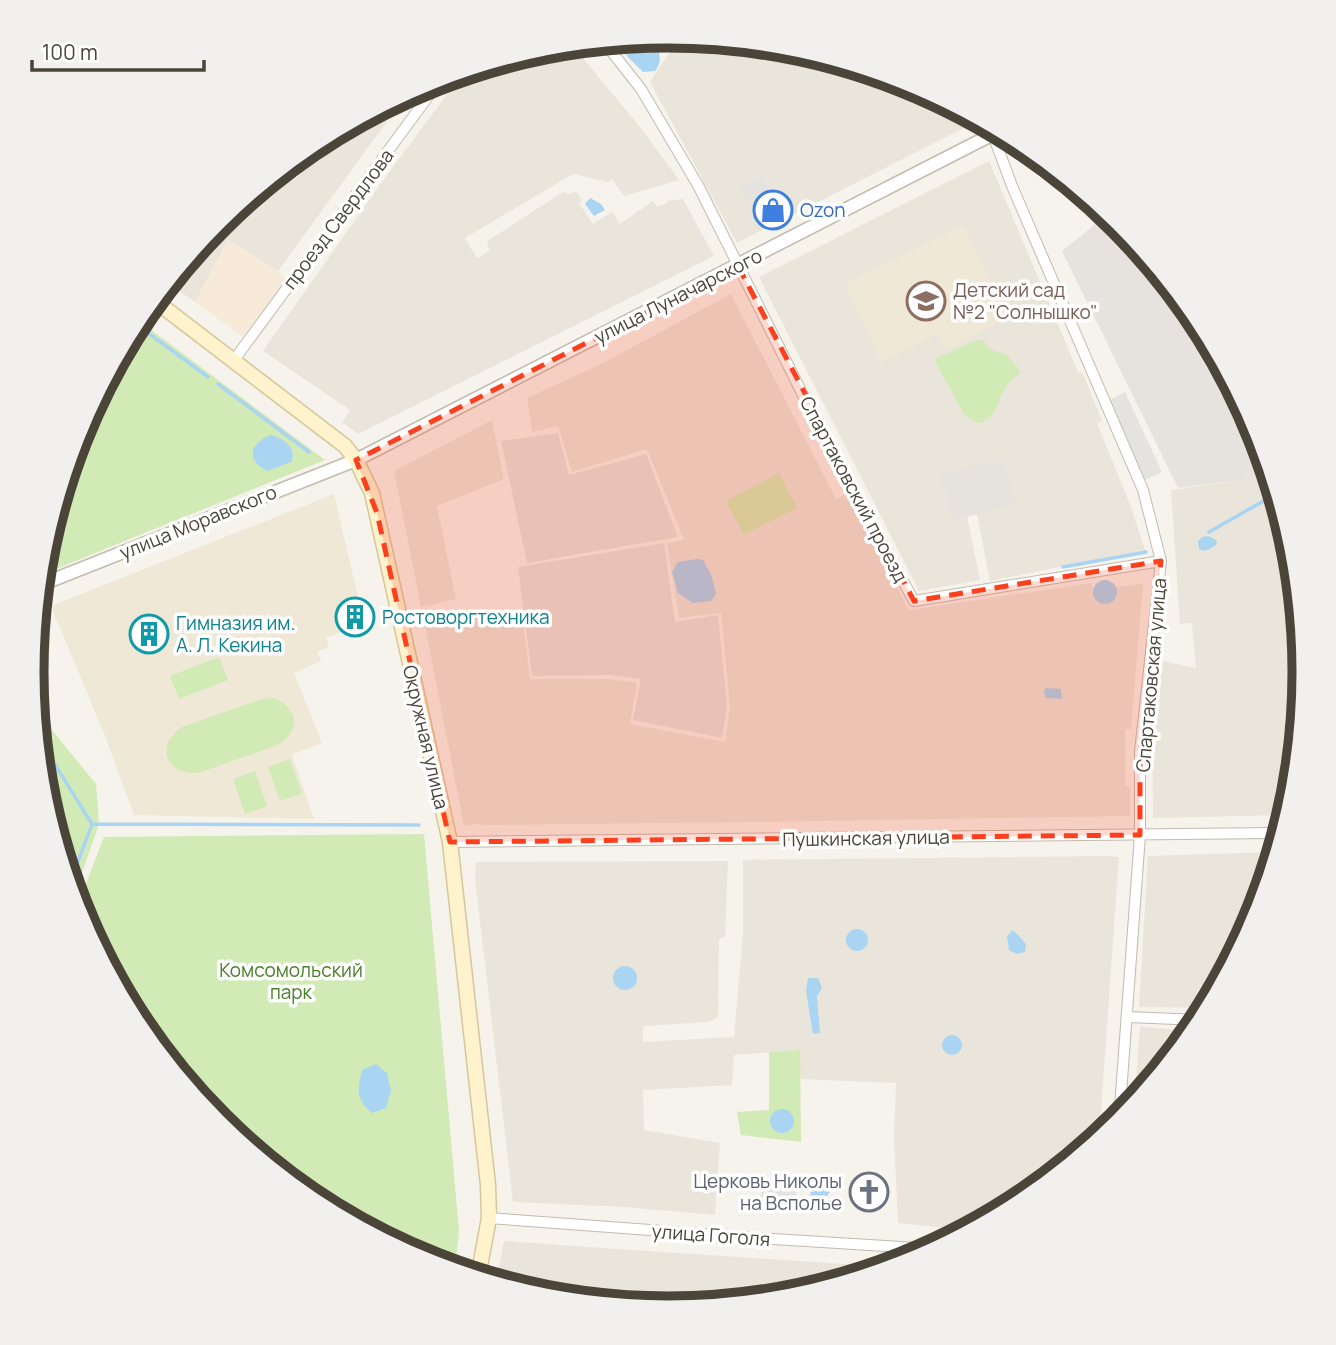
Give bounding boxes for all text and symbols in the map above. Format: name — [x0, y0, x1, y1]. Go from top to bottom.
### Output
scale bar — [32, 28, 203, 72]
text: 100 m — [42, 38, 98, 66]
street label: проезд Свердлова — [277, 144, 399, 294]
shop icon: Ozon — [752, 189, 794, 231]
place label: Ozon — [800, 197, 846, 223]
street label: улица Луначарского — [589, 242, 767, 350]
place label: Детский сад №2 "Солнышко" — [953, 277, 1098, 325]
school or university icon: Детский сад №2 "Солнышко" — [905, 280, 947, 322]
street label: Спартаковский проезд — [794, 391, 914, 587]
street label: улица Моравского — [115, 479, 281, 565]
street label: Спартаковская улица — [1130, 577, 1172, 773]
building icon: Ростоворгтехника — [334, 596, 376, 638]
place label: Ростоворгтехника — [382, 604, 550, 630]
place label: Гимназия им. А. Л. Кекина — [176, 610, 295, 658]
building icon: Гимназия им. А. Л. Кекина — [128, 613, 170, 655]
street label: Окружная улица — [397, 662, 455, 812]
street label: Пушкинская улица — [782, 824, 950, 852]
park label: Комсомольский парк — [219, 957, 363, 1005]
place label: Церковь Николы на Всполье — [693, 1168, 842, 1216]
church icon: Церковь Николы на Всполье — [848, 1171, 890, 1213]
street label: улица Гоголя — [651, 1218, 771, 1252]

